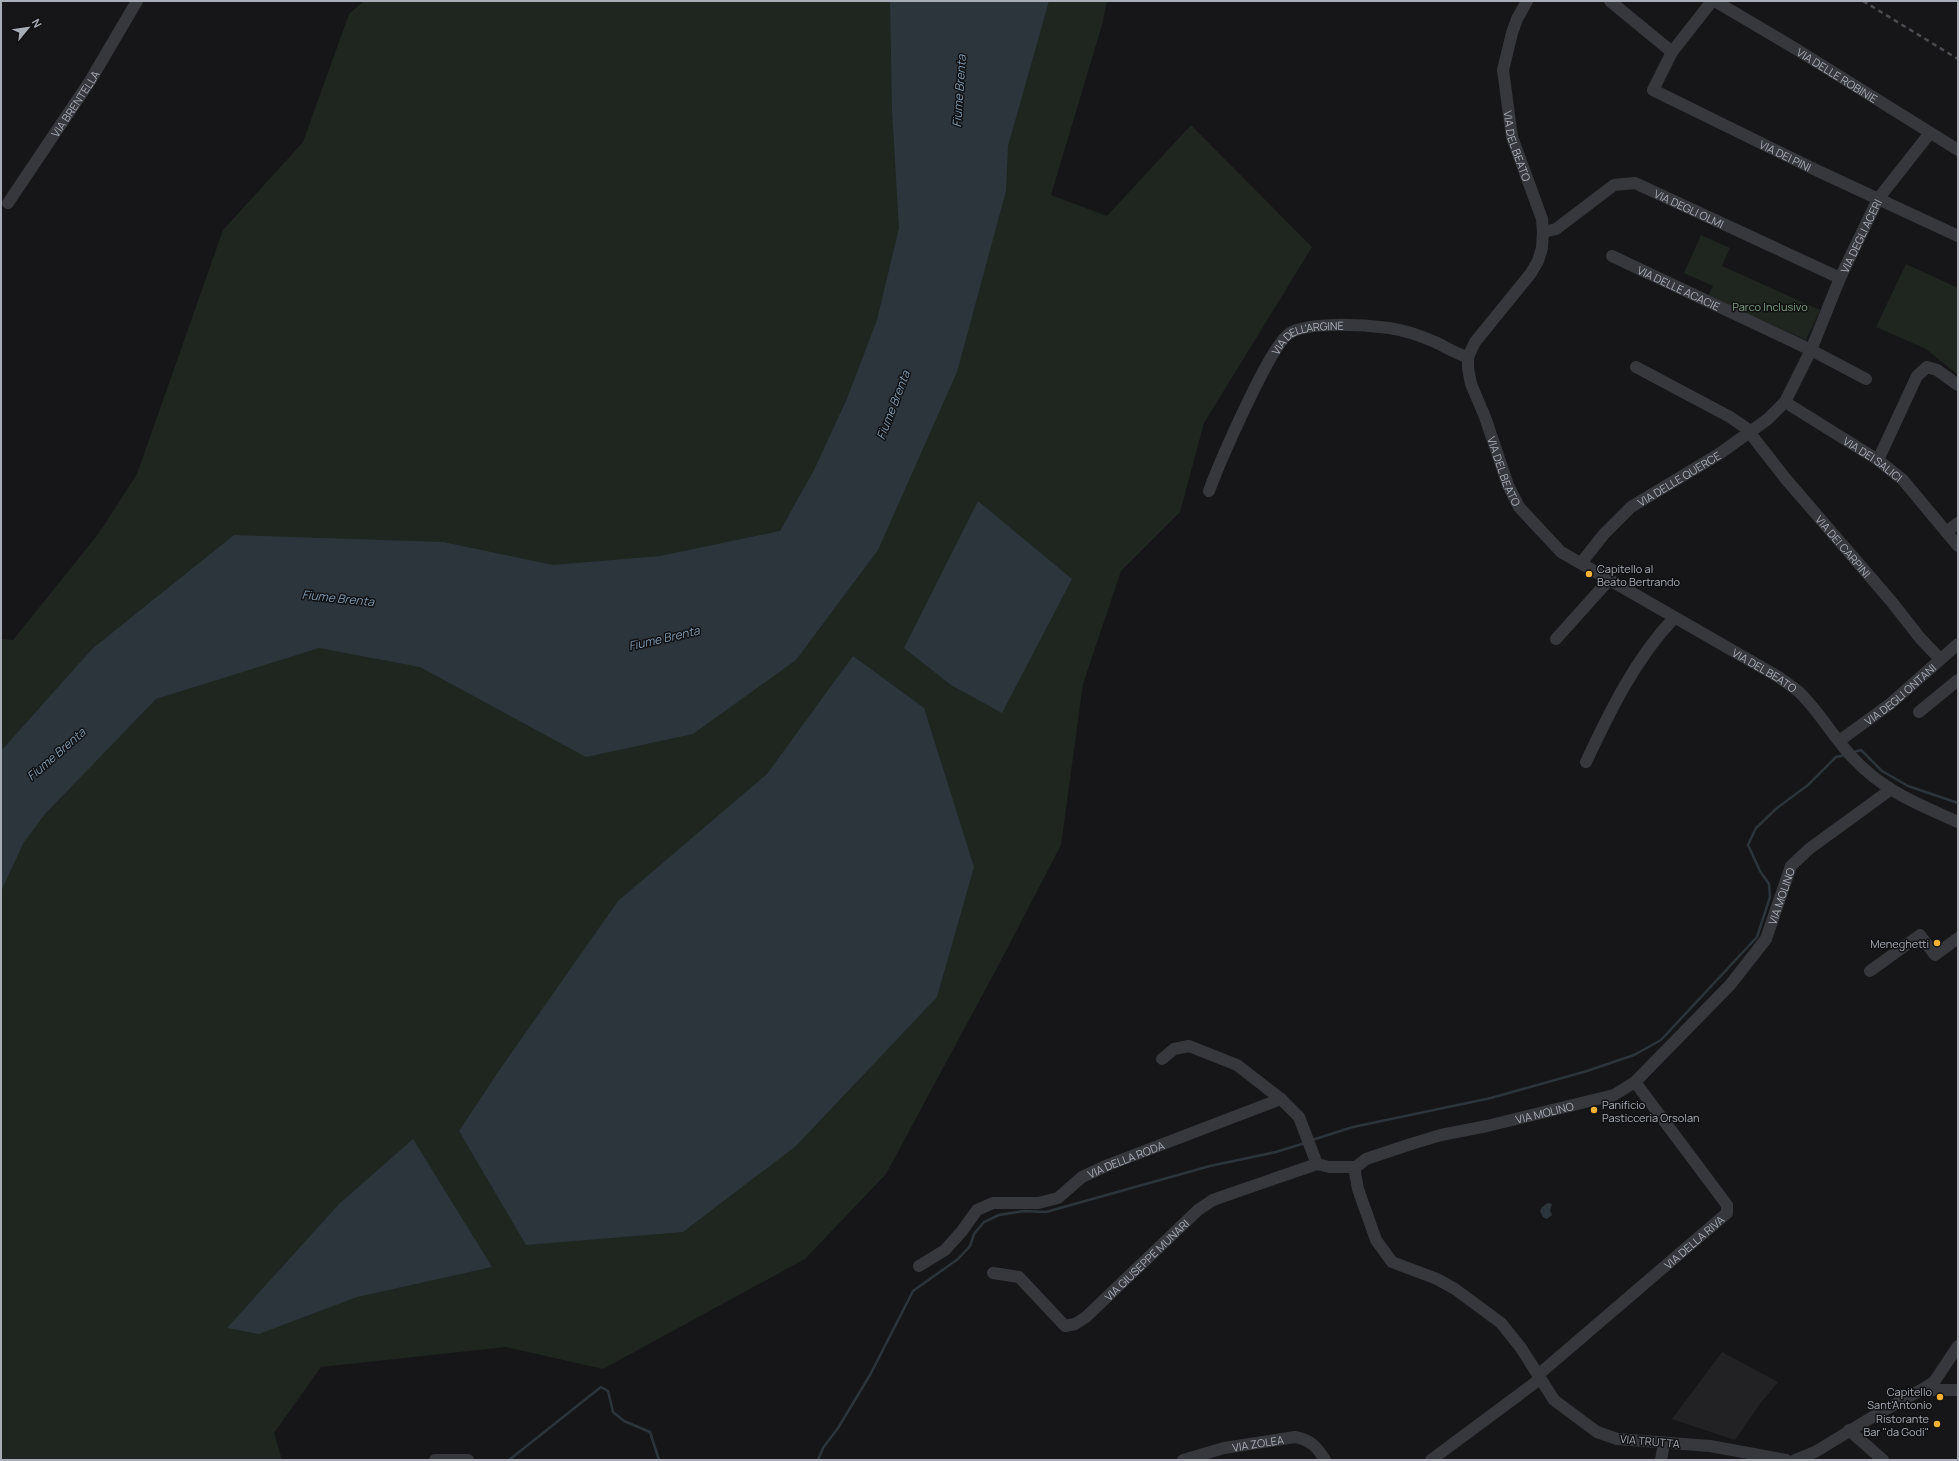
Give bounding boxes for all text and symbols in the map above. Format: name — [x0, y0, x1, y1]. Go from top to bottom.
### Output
north arrow — [8, 8, 48, 48]
text: N — [29, 16, 46, 30]
street label: VIA DELLE ROBINIE — [1794, 44, 1881, 106]
water label: Fiume Brenta — [948, 53, 970, 128]
street label: VIA BRENTELLA — [47, 67, 102, 140]
street label: VIA DEL BEATO — [1501, 109, 1535, 183]
street label: VIA DEI PINI — [1757, 136, 1814, 174]
street label: VIA DEGLI OLMI — [1652, 185, 1727, 231]
street label: VIA DEGLI ACERI — [1836, 196, 1885, 275]
street label: VIA DELLE ACACIE — [1635, 262, 1723, 314]
park label: Parco Inclusivo — [1732, 299, 1808, 314]
street label: VIA DELL'ARGINE — [1267, 317, 1344, 357]
water label: Fiume Brenta — [872, 367, 914, 442]
street label: VIA DEI SALICI — [1841, 433, 1906, 485]
street label: VIA DEL BEATO — [1485, 434, 1525, 508]
street label: VIA DELLE QUERCE — [1634, 447, 1723, 509]
street label: VIA DEI CARPINI — [1812, 512, 1875, 580]
place label: Capitello al Beato Bertrando — [1597, 561, 1680, 589]
marker: Capitello al Beato Bertrando — [1584, 569, 1594, 579]
water label: Fiume Brenta — [301, 586, 376, 610]
water label: Fiume Brenta — [627, 621, 703, 654]
street label: VIA DEL BEATO — [1730, 645, 1800, 695]
street label: VIA DEGLI ONTANI — [1861, 660, 1939, 728]
water label: Fiume Brenta — [23, 723, 90, 784]
street label: VIA MOLINO — [1764, 865, 1797, 926]
place label: Meneghetti — [1870, 936, 1929, 951]
marker: Meneghetti — [1932, 938, 1942, 948]
place label: Panificio Pasticceria Orsolan — [1602, 1097, 1700, 1125]
street label: VIA MOLINO — [1514, 1098, 1575, 1126]
marker: Panificio Pasticceria Orsolan — [1589, 1105, 1599, 1115]
street label: VIA DELLA RODA — [1085, 1137, 1166, 1181]
street label: VIA DELLA RIVA — [1660, 1212, 1727, 1272]
street label: VIA GIUSEPPE MUNARI — [1101, 1215, 1192, 1304]
place label: Capitello Sant'Antonio — [1867, 1384, 1932, 1412]
marker: Capitello Sant'Antonio — [1935, 1392, 1945, 1402]
place label: Ristorante Bar "da Godi" — [1864, 1411, 1930, 1439]
marker: Ristorante Bar "da Godi" — [1932, 1419, 1942, 1429]
street label: VIA ZOLEA — [1231, 1431, 1285, 1454]
street label: VIA TRUTTA — [1619, 1431, 1681, 1451]

